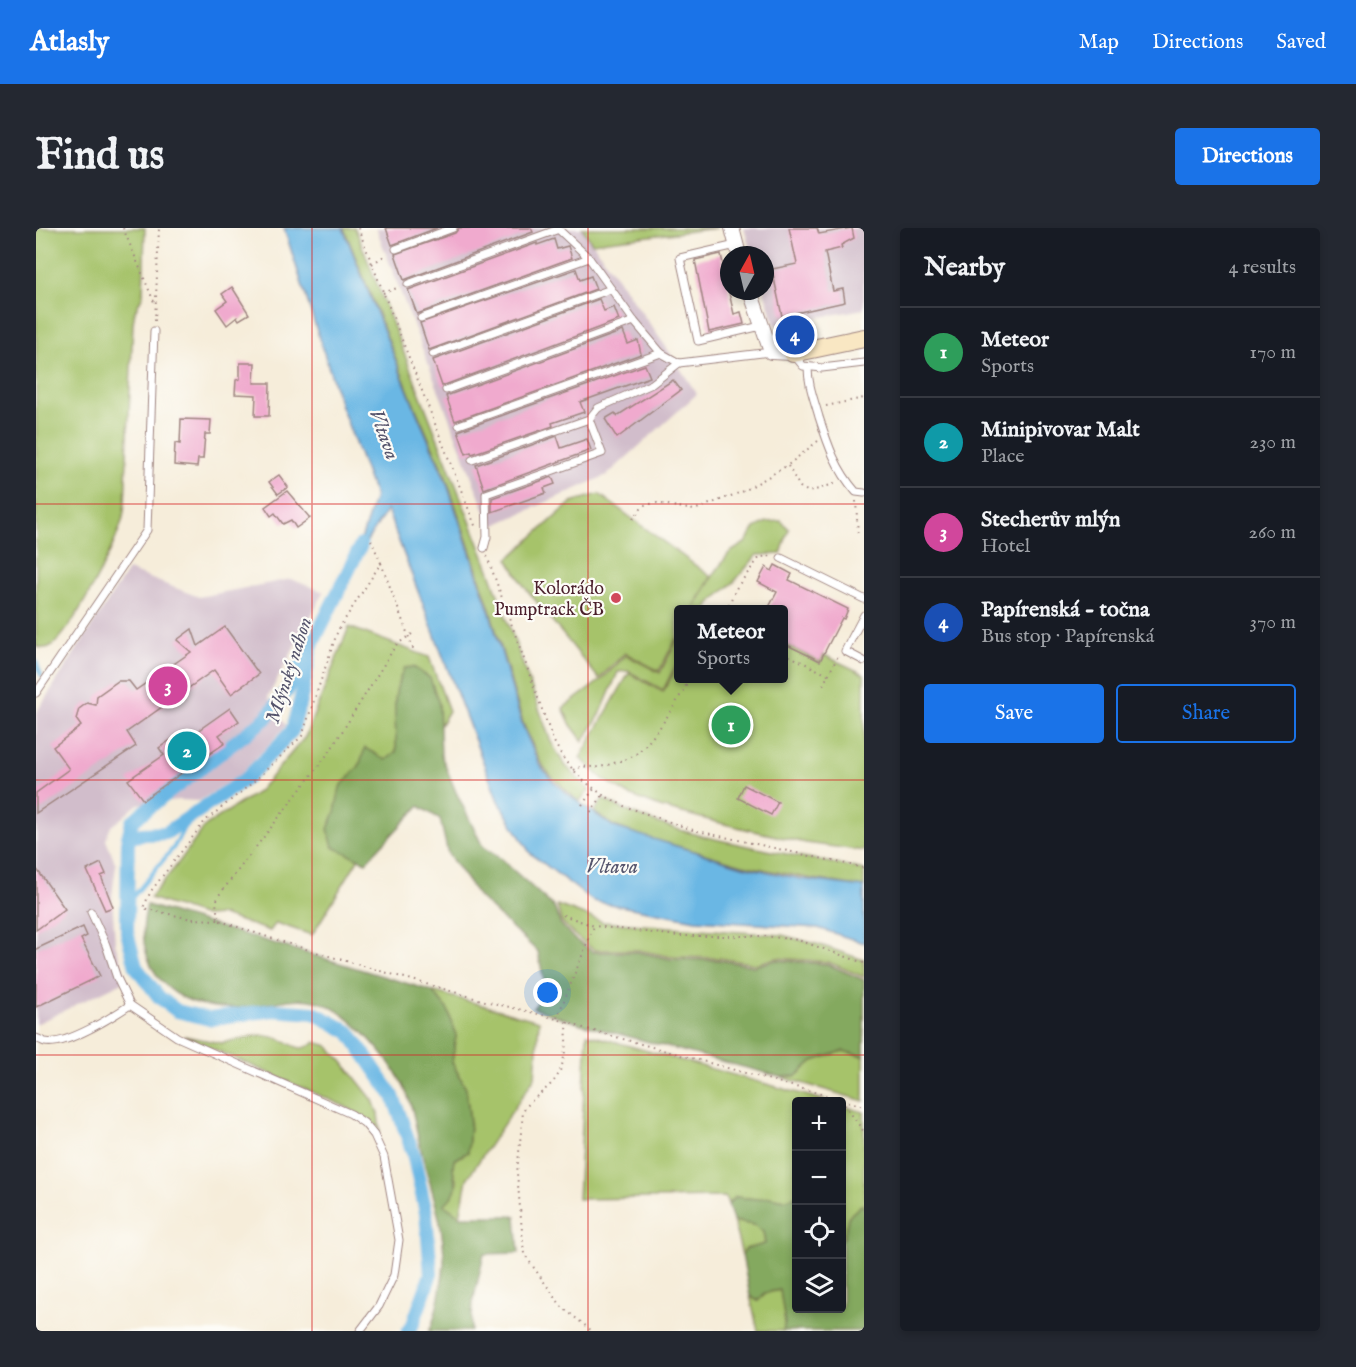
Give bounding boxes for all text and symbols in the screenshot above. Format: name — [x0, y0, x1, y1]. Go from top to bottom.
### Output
text: Atlasly — [30, 25, 109, 60]
text: Map — [1079, 29, 1119, 56]
text: Directions — [1152, 29, 1243, 56]
text: Saved — [1276, 29, 1326, 56]
button: Directions — [1175, 128, 1320, 185]
text: Find us — [36, 130, 164, 183]
north arrow — [720, 246, 774, 300]
text: Nearby — [924, 251, 1005, 284]
text: 4 results — [1229, 255, 1296, 280]
pin: 4 — [776, 312, 814, 358]
text: Meteor — [981, 326, 1049, 354]
text: 1 — [940, 340, 947, 365]
text: 170 m — [1250, 340, 1296, 365]
text: Sports — [981, 354, 1034, 379]
water label: Vltava — [363, 406, 404, 463]
text: Minipivovar Malt — [981, 416, 1140, 444]
text: 2 — [939, 430, 948, 455]
text: 230 m — [1250, 430, 1296, 455]
text: Place — [981, 444, 1024, 469]
text: Stecherův mlýn — [981, 506, 1120, 534]
text: 3 — [940, 520, 947, 545]
text: 260 m — [1249, 520, 1296, 545]
text: Hotel — [981, 534, 1030, 559]
place label: Kolorádo Pumptrack ČB — [494, 578, 604, 622]
marker: Kolorádo Pumptrack ČB — [609, 591, 623, 605]
text: Papírenská - točna — [981, 596, 1150, 624]
popup — [674, 605, 788, 683]
text: 4 — [939, 610, 948, 635]
text: 370 m — [1250, 610, 1296, 635]
water label: Mlýnský náhon — [261, 614, 318, 727]
text: Meteor — [697, 618, 765, 646]
text: Bus stop · Papírenská — [981, 624, 1154, 649]
text: Sports — [697, 646, 750, 671]
pin: 3 — [148, 664, 188, 708]
button: Save — [924, 684, 1104, 743]
button: Share — [1116, 684, 1296, 743]
pin: 1 — [712, 702, 750, 748]
pin: 2 — [168, 728, 206, 774]
water label: Vltava — [586, 855, 638, 880]
your location — [533, 978, 562, 1007]
map controls — [792, 1097, 846, 1313]
button: + — [792, 1097, 846, 1151]
button: − — [792, 1151, 846, 1205]
button: locate — [792, 1205, 846, 1259]
button: layers — [792, 1259, 846, 1313]

